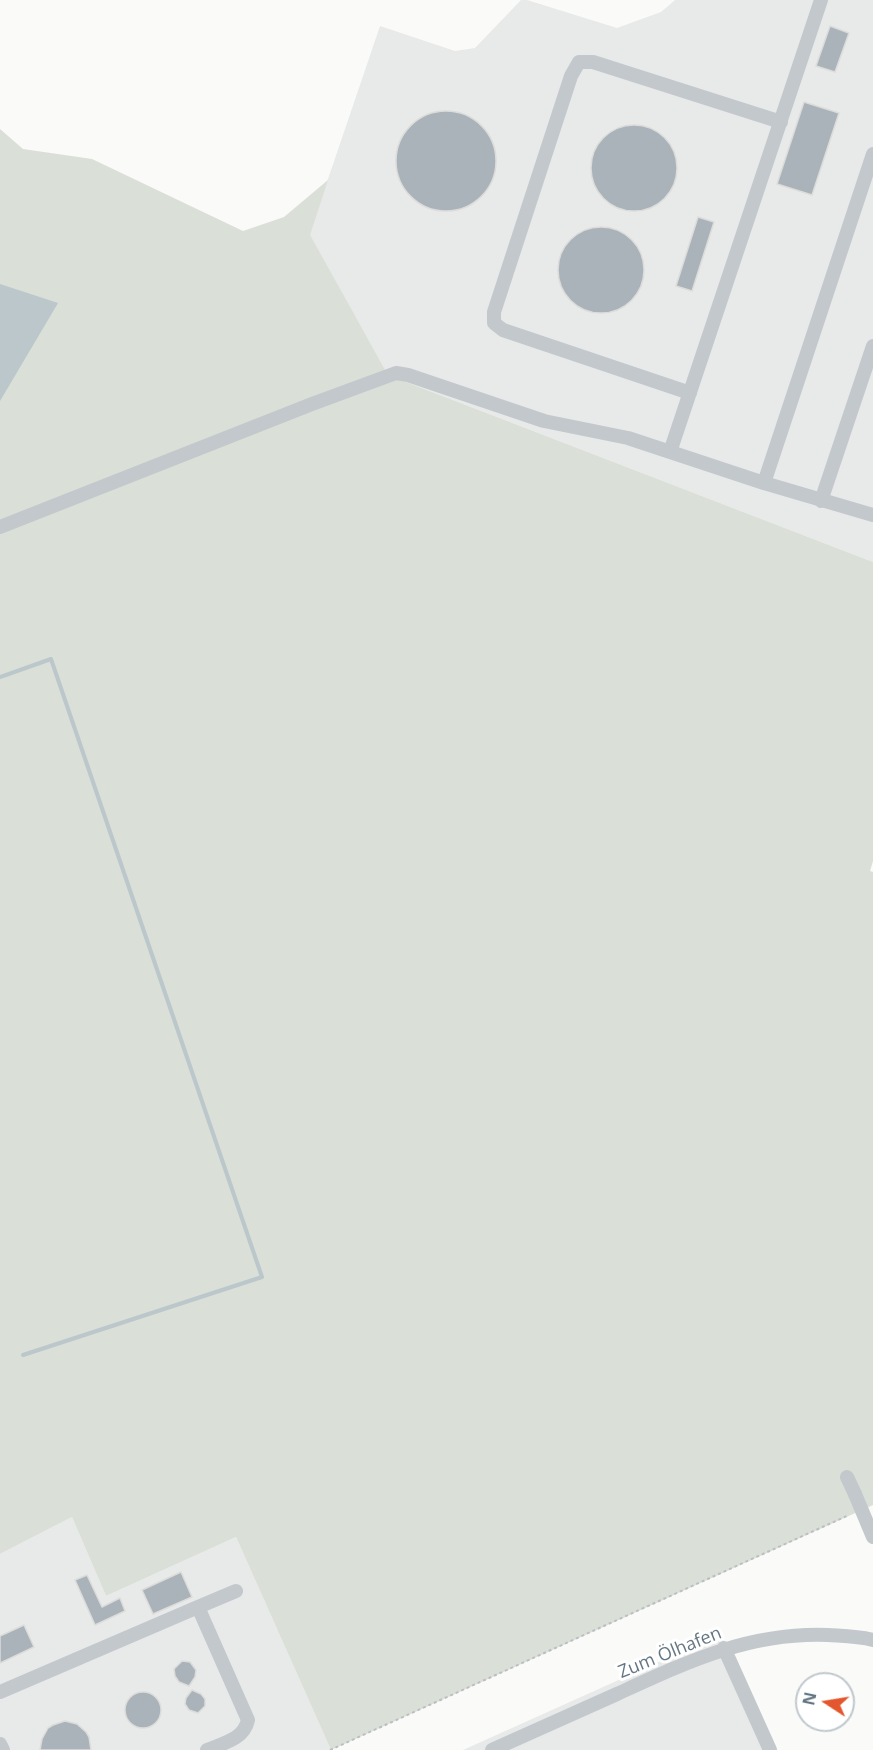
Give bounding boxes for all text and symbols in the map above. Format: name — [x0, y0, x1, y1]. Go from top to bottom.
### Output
street label: Zum Ölhafen — [615, 1622, 725, 1684]
north arrow — [795, 1672, 855, 1732]
text: N — [797, 1690, 821, 1707]

